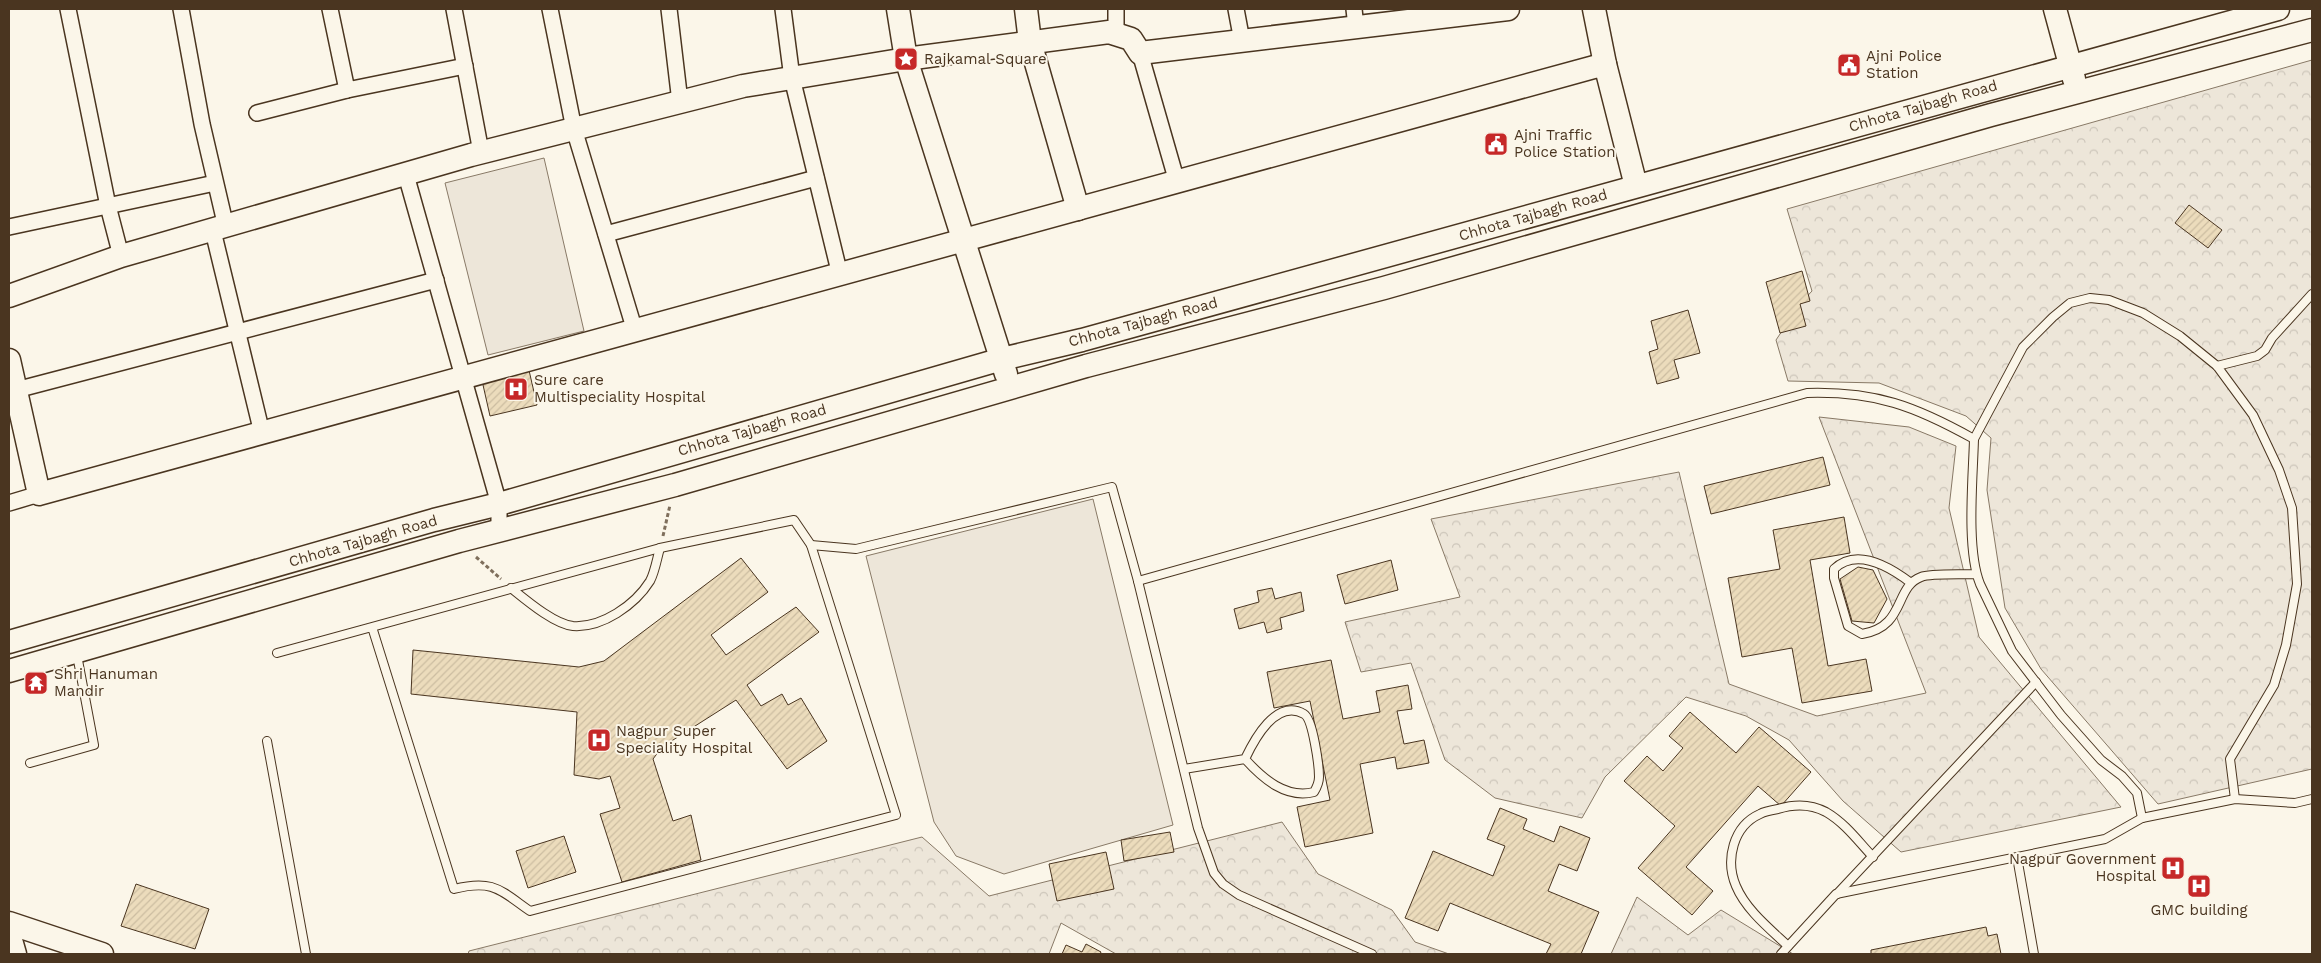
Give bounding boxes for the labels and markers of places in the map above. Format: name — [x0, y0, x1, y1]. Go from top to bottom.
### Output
place icon: Rajkamal Square — [893, 46, 919, 72]
place label: Ajni Police Station — [1866, 47, 1942, 82]
place label: Rajkamal Square — [924, 50, 1047, 68]
public building icon: Ajni Police Station — [1836, 52, 1862, 78]
place label: Ajni Traffic Police Station — [1514, 126, 1615, 161]
public building icon: Ajni Traffic Police Station — [1483, 131, 1509, 157]
place label: Sure care Multispeciality Hospital — [534, 371, 706, 406]
hospital icon: Sure care Multispeciality Hospital — [503, 376, 529, 402]
place label: Shri Hanuman Mandir — [54, 665, 158, 700]
temple icon: Shri Hanuman Mandir — [23, 670, 49, 696]
place label: Nagpur Super Speciality Hospital — [616, 722, 753, 757]
hospital icon: Nagpur Super Speciality Hospital — [586, 727, 612, 753]
place label: Nagpur Government Hospital — [2009, 850, 2157, 885]
hospital icon: Nagpur Government Hospital — [2160, 855, 2186, 881]
hospital icon: GMC building — [2186, 873, 2212, 899]
place label: GMC building — [2151, 901, 2248, 919]

